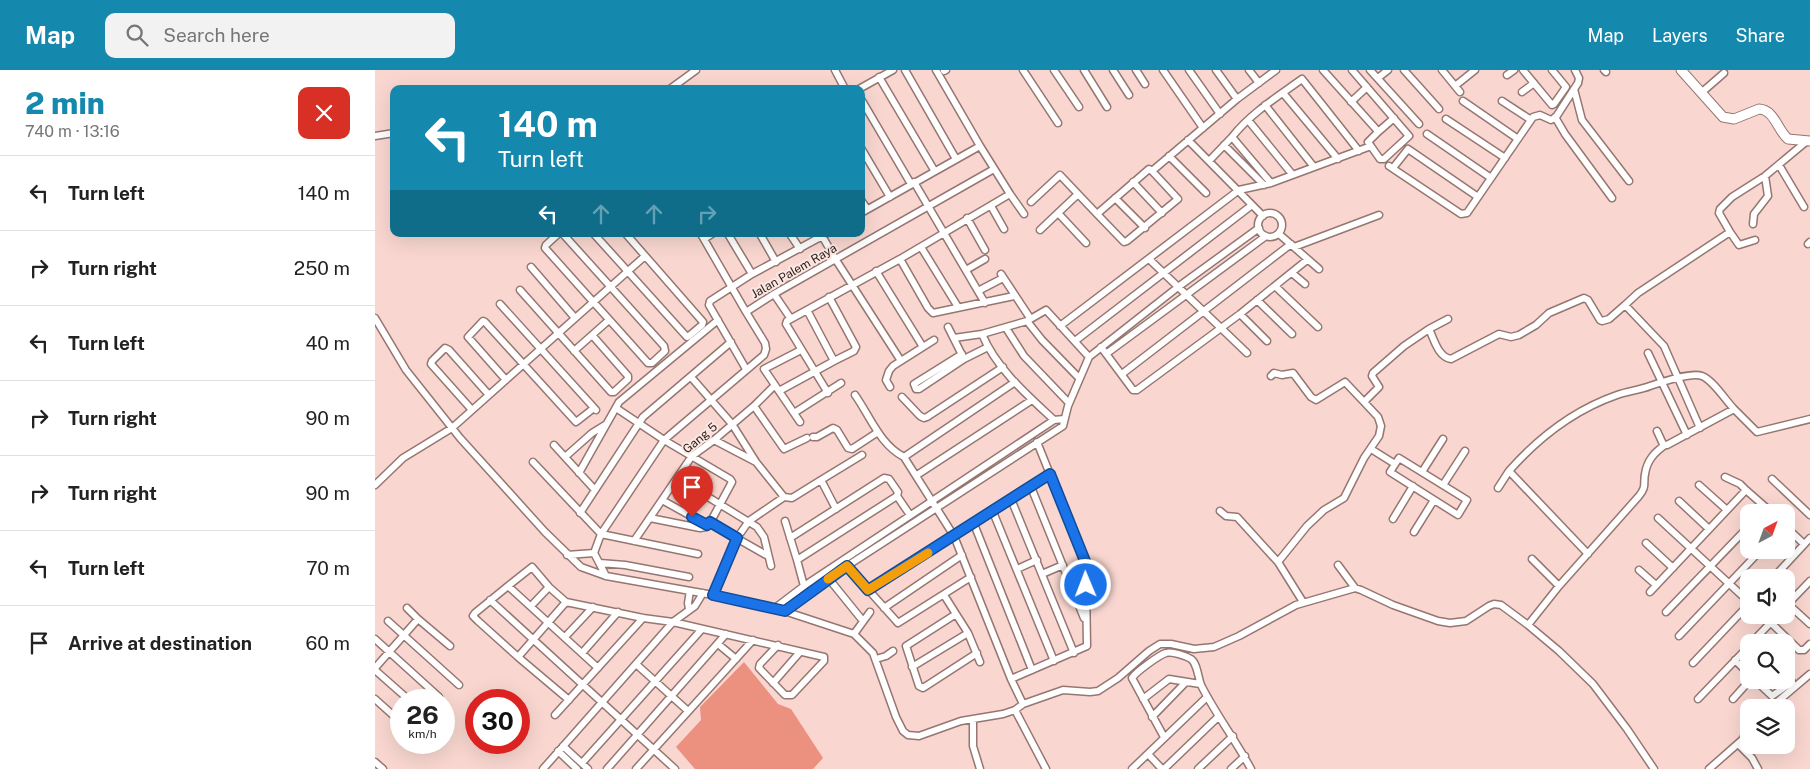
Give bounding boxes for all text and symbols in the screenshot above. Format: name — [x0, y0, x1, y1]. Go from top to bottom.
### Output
search box — [105, 13, 455, 58]
text: Map — [25, 21, 75, 49]
icon: search — [123, 21, 151, 49]
text: Search here — [163, 24, 270, 46]
text: Map — [1588, 25, 1624, 46]
text: Layers — [1652, 25, 1708, 46]
text: Share — [1736, 25, 1785, 46]
text: 2 min — [25, 85, 105, 121]
button: close — [298, 87, 350, 139]
text: 140 m — [498, 104, 598, 145]
icon: left — [415, 105, 480, 170]
text: 740 m · 13:16 — [25, 122, 120, 141]
text: Turn left — [498, 146, 584, 172]
icon: left — [25, 179, 53, 207]
text: Turn left — [68, 182, 145, 204]
text: 140 m — [298, 182, 350, 204]
icon: left — [534, 200, 562, 228]
icon: ahead — [587, 200, 615, 228]
icon: ahead — [640, 200, 668, 228]
icon: right — [693, 200, 721, 228]
street label: Jalan Palem Raya — [749, 241, 839, 301]
icon: right — [25, 254, 53, 282]
text: Turn right — [68, 257, 157, 279]
text: 250 m — [294, 257, 350, 279]
icon: left — [25, 329, 53, 357]
text: Turn left — [68, 332, 145, 354]
text: 40 m — [305, 332, 350, 354]
icon: right — [25, 404, 53, 432]
text: Turn right — [68, 407, 157, 429]
text: 90 m — [306, 407, 350, 429]
street label: Gang 5 — [680, 419, 720, 456]
pin — [671, 466, 713, 517]
icon: arrive — [678, 473, 706, 501]
icon: right — [25, 479, 53, 507]
text: Turn right — [68, 482, 157, 504]
text: 90 m — [306, 482, 350, 504]
north arrow — [1740, 504, 1795, 559]
map controls — [1740, 504, 1795, 754]
icon: left — [25, 554, 53, 582]
text: Turn left — [68, 557, 145, 579]
text: 70 m — [306, 557, 350, 579]
position arrow — [1059, 558, 1111, 610]
button: sound — [1740, 569, 1795, 624]
icon: arrive — [25, 629, 53, 657]
text: Arrive at destination — [68, 632, 252, 654]
text: 60 m — [306, 632, 350, 654]
button: search — [1740, 634, 1795, 689]
speed limit sign: 30 — [465, 689, 530, 754]
button: layers — [1740, 699, 1795, 754]
text: 26 — [406, 700, 439, 730]
text: km/h — [408, 727, 437, 741]

